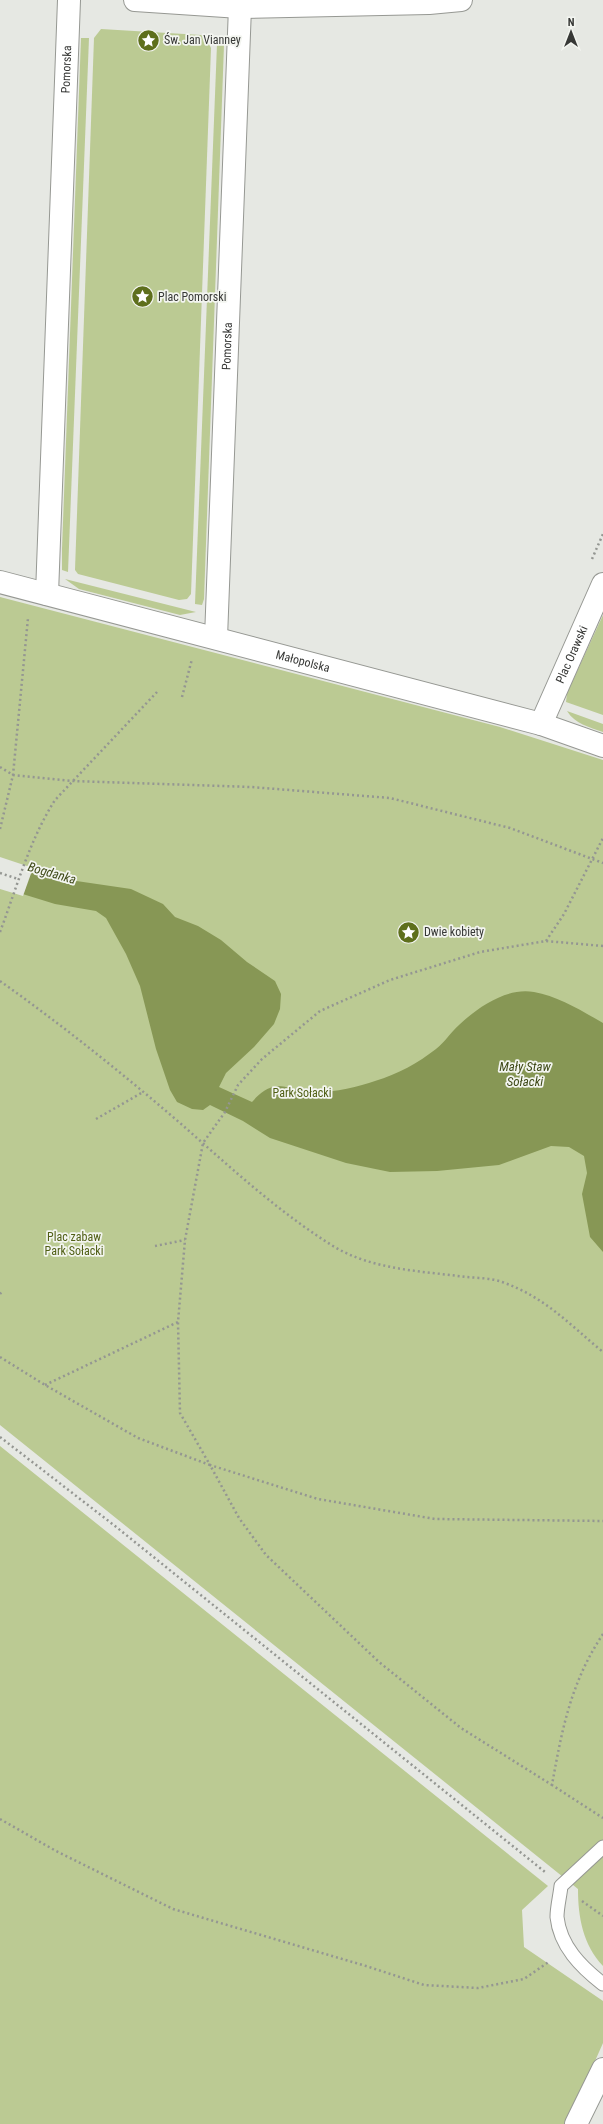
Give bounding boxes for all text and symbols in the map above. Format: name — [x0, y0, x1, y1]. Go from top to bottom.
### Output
north arrow — [551, 12, 591, 52]
text: N — [568, 16, 575, 29]
place icon: Św. Jan Vianney — [136, 27, 162, 53]
place label: Św. Jan Vianney — [164, 32, 241, 47]
street label: Pomorska — [59, 45, 74, 94]
place icon: Plac Pomorski — [130, 284, 156, 310]
place label: Plac Pomorski — [158, 290, 226, 304]
street label: Pomorska — [219, 322, 235, 370]
street label: Plac Orawski — [553, 624, 591, 685]
street label: Małopolska — [274, 648, 331, 675]
water label: Bogdanka — [26, 859, 78, 887]
place icon: Dwie kobiety — [396, 919, 422, 945]
place label: Dwie kobiety — [424, 925, 484, 939]
water label: Mały Staw Sołacki — [499, 1059, 552, 1089]
park label: Park Sołacki — [273, 1086, 331, 1100]
park label: Plac zabaw Park Sołacki — [45, 1230, 103, 1258]

